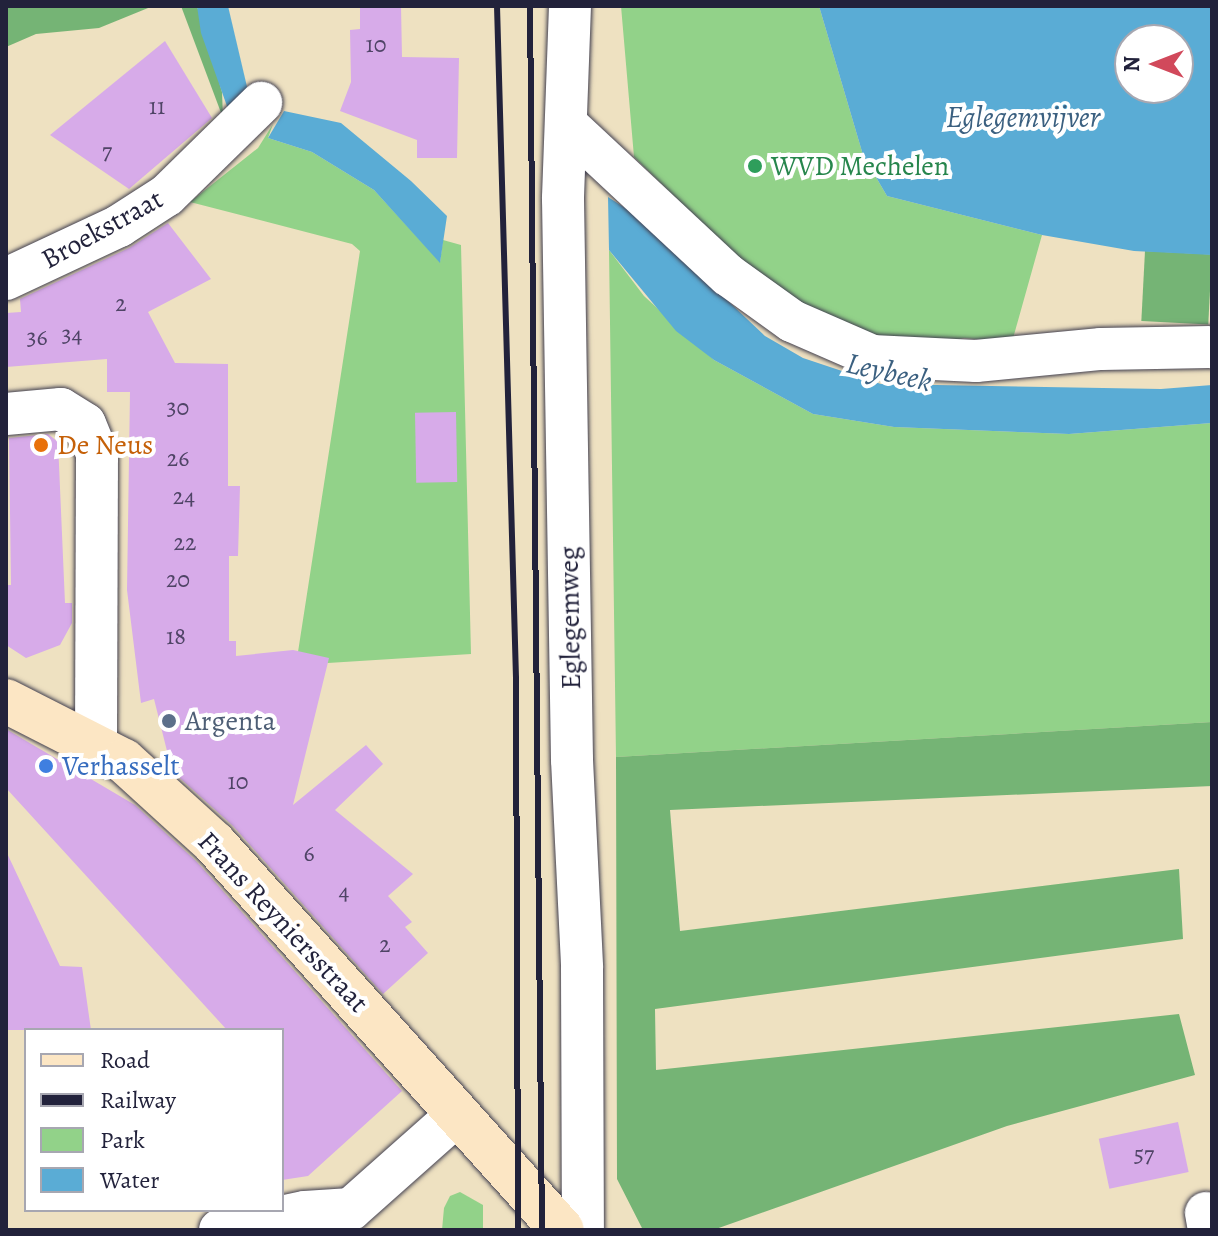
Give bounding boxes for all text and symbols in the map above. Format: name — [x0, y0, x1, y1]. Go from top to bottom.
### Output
north arrow — [1114, 24, 1194, 104]
house number: 10 — [366, 31, 386, 59]
text: N — [1117, 56, 1147, 72]
house number: 11 — [149, 93, 165, 121]
water label: Eglegemvijver — [946, 99, 1100, 135]
house number: 7 — [102, 138, 112, 166]
place label: WVD Mechelen — [771, 149, 949, 183]
marker: WVD Mechelen — [746, 157, 764, 175]
street label: Broekstraat — [35, 182, 169, 276]
house number: 2 — [115, 290, 127, 318]
house number: 34 — [62, 321, 82, 349]
house number: 36 — [26, 324, 48, 352]
water label: Leybeek — [843, 345, 935, 399]
house number: 30 — [167, 394, 189, 422]
place label: De Neus — [57, 428, 153, 462]
marker: De Neus — [32, 436, 50, 454]
house number: 26 — [167, 445, 189, 473]
house number: 24 — [173, 483, 195, 511]
house number: 22 — [174, 529, 196, 557]
street label: Eglegemweg — [552, 546, 588, 690]
house number: 20 — [166, 566, 190, 594]
house number: 18 — [166, 623, 186, 651]
place label: Argenta — [185, 704, 276, 738]
marker: Argenta — [160, 712, 178, 730]
place label: Verhasselt — [62, 749, 179, 783]
marker: Verhasselt — [37, 757, 55, 775]
house number: 10 — [228, 768, 248, 796]
street label: Frans Reyniersstraat — [191, 825, 375, 1019]
house number: 6 — [303, 840, 315, 868]
house number: 4 — [339, 878, 349, 906]
house number: 2 — [379, 931, 391, 959]
legend — [24, 1028, 284, 1212]
text: Road — [100, 1044, 150, 1076]
text: Railway — [100, 1084, 176, 1116]
text: Park — [100, 1124, 145, 1156]
house number: 57 — [1134, 1141, 1154, 1169]
text: Water — [100, 1164, 160, 1196]

